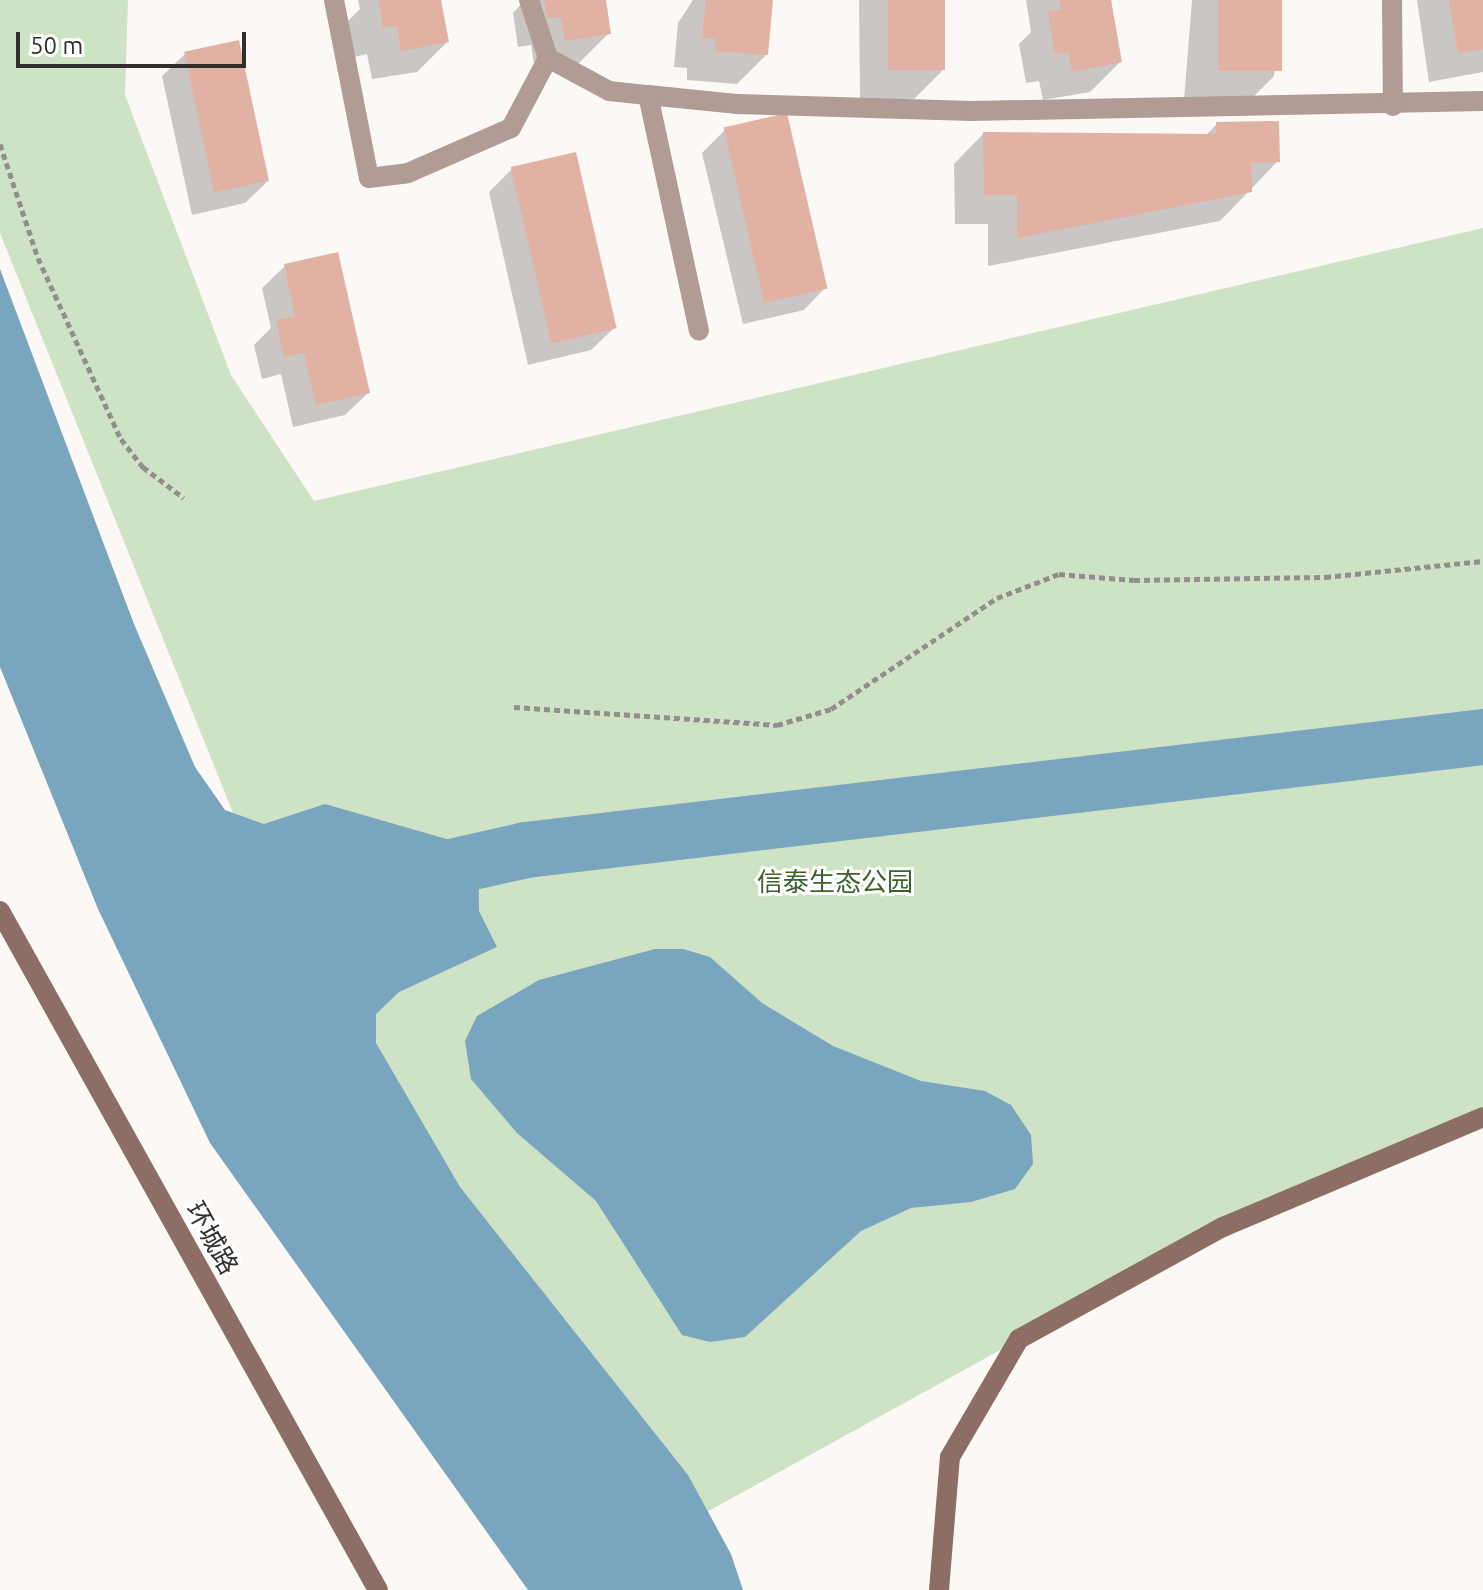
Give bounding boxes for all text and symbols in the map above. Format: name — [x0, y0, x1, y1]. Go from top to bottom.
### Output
scale bar — [20, 16, 250, 66]
text: 50 m — [30, 32, 83, 59]
park label: 信泰生态公园 — [757, 866, 913, 898]
street label: 环城路 — [179, 1196, 245, 1280]

